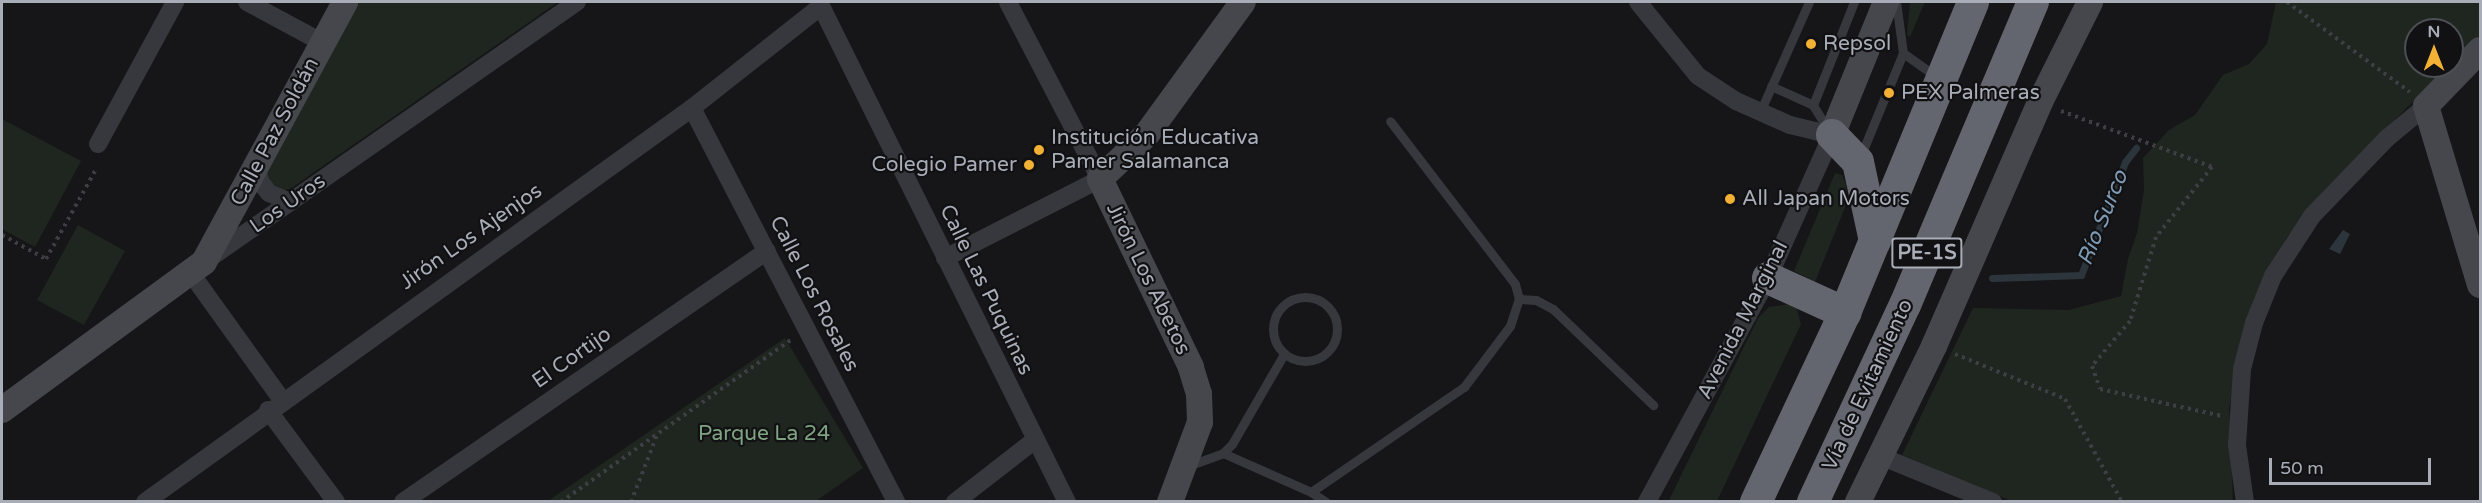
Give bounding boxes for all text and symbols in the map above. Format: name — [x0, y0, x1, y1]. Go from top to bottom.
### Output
north arrow — [2404, 18, 2464, 78]
text: N — [2428, 22, 2440, 42]
place label: Repsol — [1823, 31, 1891, 57]
marker: Repsol — [1804, 37, 1818, 51]
street label: Calle Paz Soldán — [225, 54, 325, 210]
place label: PEX Palmeras — [1901, 80, 2040, 106]
marker: PEX Palmeras — [1882, 86, 1896, 100]
place label: Institución Educativa Pamer Salamanca — [1051, 125, 1259, 175]
marker: Institución Educativa Pamer Salamanca — [1032, 143, 1046, 157]
place label: Colegio Pamer — [872, 152, 1017, 178]
marker: Colegio Pamer — [1022, 158, 1036, 172]
water label: Río Surco — [2072, 167, 2134, 269]
street label: Los Uros — [245, 169, 331, 239]
street label: Jirón Los Ajenjos — [395, 179, 547, 295]
place label: All Japan Motors — [1742, 186, 1910, 212]
marker: All Japan Motors — [1723, 192, 1737, 206]
street label: Jirón Los Abetos — [1100, 199, 1196, 359]
street label: Calle Las Puquinas — [934, 201, 1038, 379]
street label: Calle Los Rosales — [764, 212, 864, 376]
road number: PE-1S — [1891, 236, 1963, 270]
street label: Avenida Marginal — [1692, 237, 1794, 403]
street label: Vía de Evitamiento — [1817, 295, 1919, 475]
street label: El Cortijo — [528, 322, 616, 394]
park label: Parque La 24 — [698, 421, 830, 447]
scale bar — [2272, 446, 2434, 484]
text: 50 m — [2280, 457, 2324, 479]

